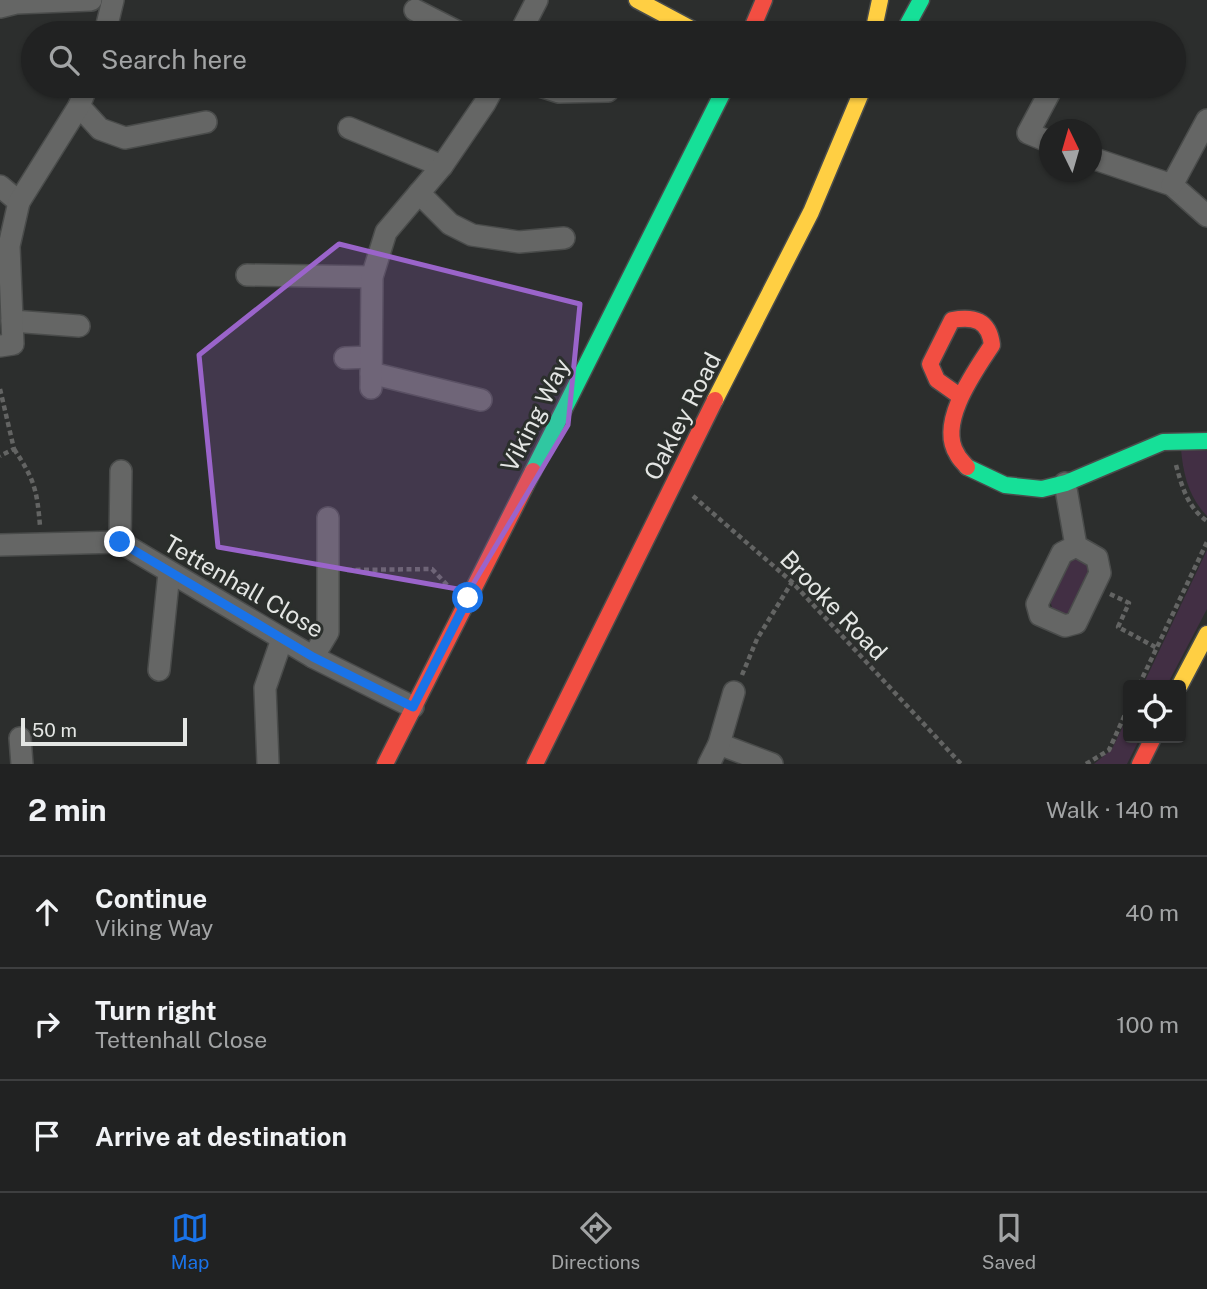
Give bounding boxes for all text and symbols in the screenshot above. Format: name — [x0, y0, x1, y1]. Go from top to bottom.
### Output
search box — [21, 21, 1186, 98]
icon: search — [45, 41, 83, 79]
text: Search here — [101, 44, 247, 75]
north arrow — [1039, 119, 1102, 182]
street label: Oakley Road — [638, 347, 726, 485]
street label: Viking Way — [495, 354, 576, 476]
route end — [104, 526, 135, 557]
street label: Tettenhall Close — [159, 529, 329, 643]
street label: Brooke Road — [775, 544, 893, 666]
route start — [452, 582, 483, 613]
map controls — [1123, 680, 1186, 743]
button: locate — [1123, 680, 1186, 743]
scale bar — [21, 715, 187, 747]
text: 50 m — [32, 719, 77, 741]
text: 2 min — [28, 792, 107, 828]
text: Walk · 140 m — [1046, 796, 1179, 823]
text: Continue — [95, 883, 207, 914]
icon: ahead — [28, 893, 66, 931]
text: 40 m — [1125, 899, 1179, 926]
text: Viking Way — [95, 914, 213, 941]
text: Turn right — [95, 995, 217, 1026]
icon: right — [28, 1005, 66, 1043]
text: 100 m — [1116, 1011, 1179, 1038]
text: Tettenhall Close — [95, 1026, 267, 1053]
icon: arrive — [28, 1117, 66, 1155]
text: Arrive at destination — [95, 1121, 347, 1152]
tab: Map — [171, 1209, 209, 1273]
tab: Directions — [551, 1209, 640, 1273]
tab: Saved — [982, 1209, 1036, 1273]

